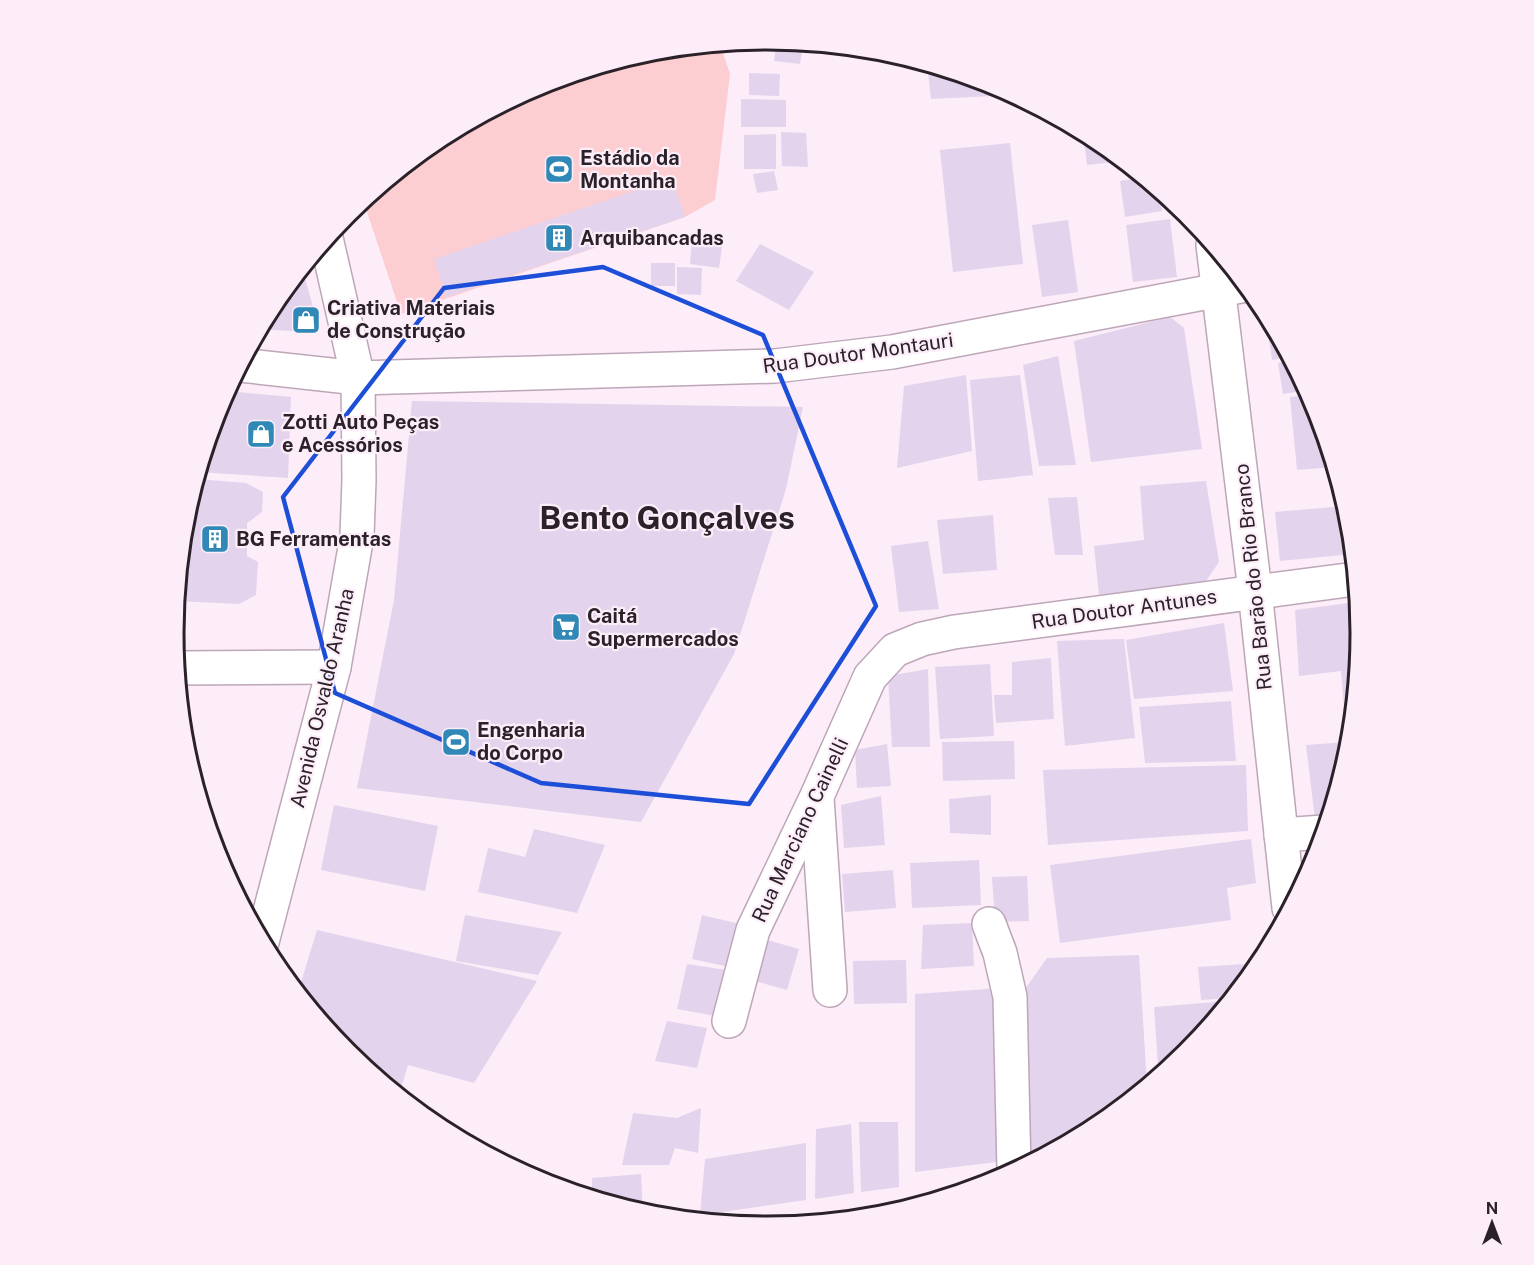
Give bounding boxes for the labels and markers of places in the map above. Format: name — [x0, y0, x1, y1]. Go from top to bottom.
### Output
place label: Estádio da Montanha — [580, 146, 680, 193]
sports icon: Estádio da Montanha — [543, 153, 575, 185]
building icon: Arquibancadas — [543, 222, 575, 254]
place label: Arquibancadas — [580, 226, 724, 250]
place label: Criativa Materiais de Construção — [327, 296, 495, 343]
shop icon: Criativa Materiais de Construção — [290, 304, 322, 336]
place label: Zotti Auto Peças e Acessórios — [282, 410, 439, 457]
shop icon: Zotti Auto Peças e Acessórios — [245, 418, 277, 450]
building icon: BG Ferramentas — [199, 523, 231, 555]
place label: BG Ferramentas — [236, 527, 391, 551]
place label: Caitá Supermercados — [587, 604, 739, 651]
supermarket icon: Caitá Supermercados — [550, 611, 582, 643]
place label: Engenharia do Corpo — [477, 718, 585, 765]
sports icon: Engenharia do Corpo — [440, 726, 472, 758]

